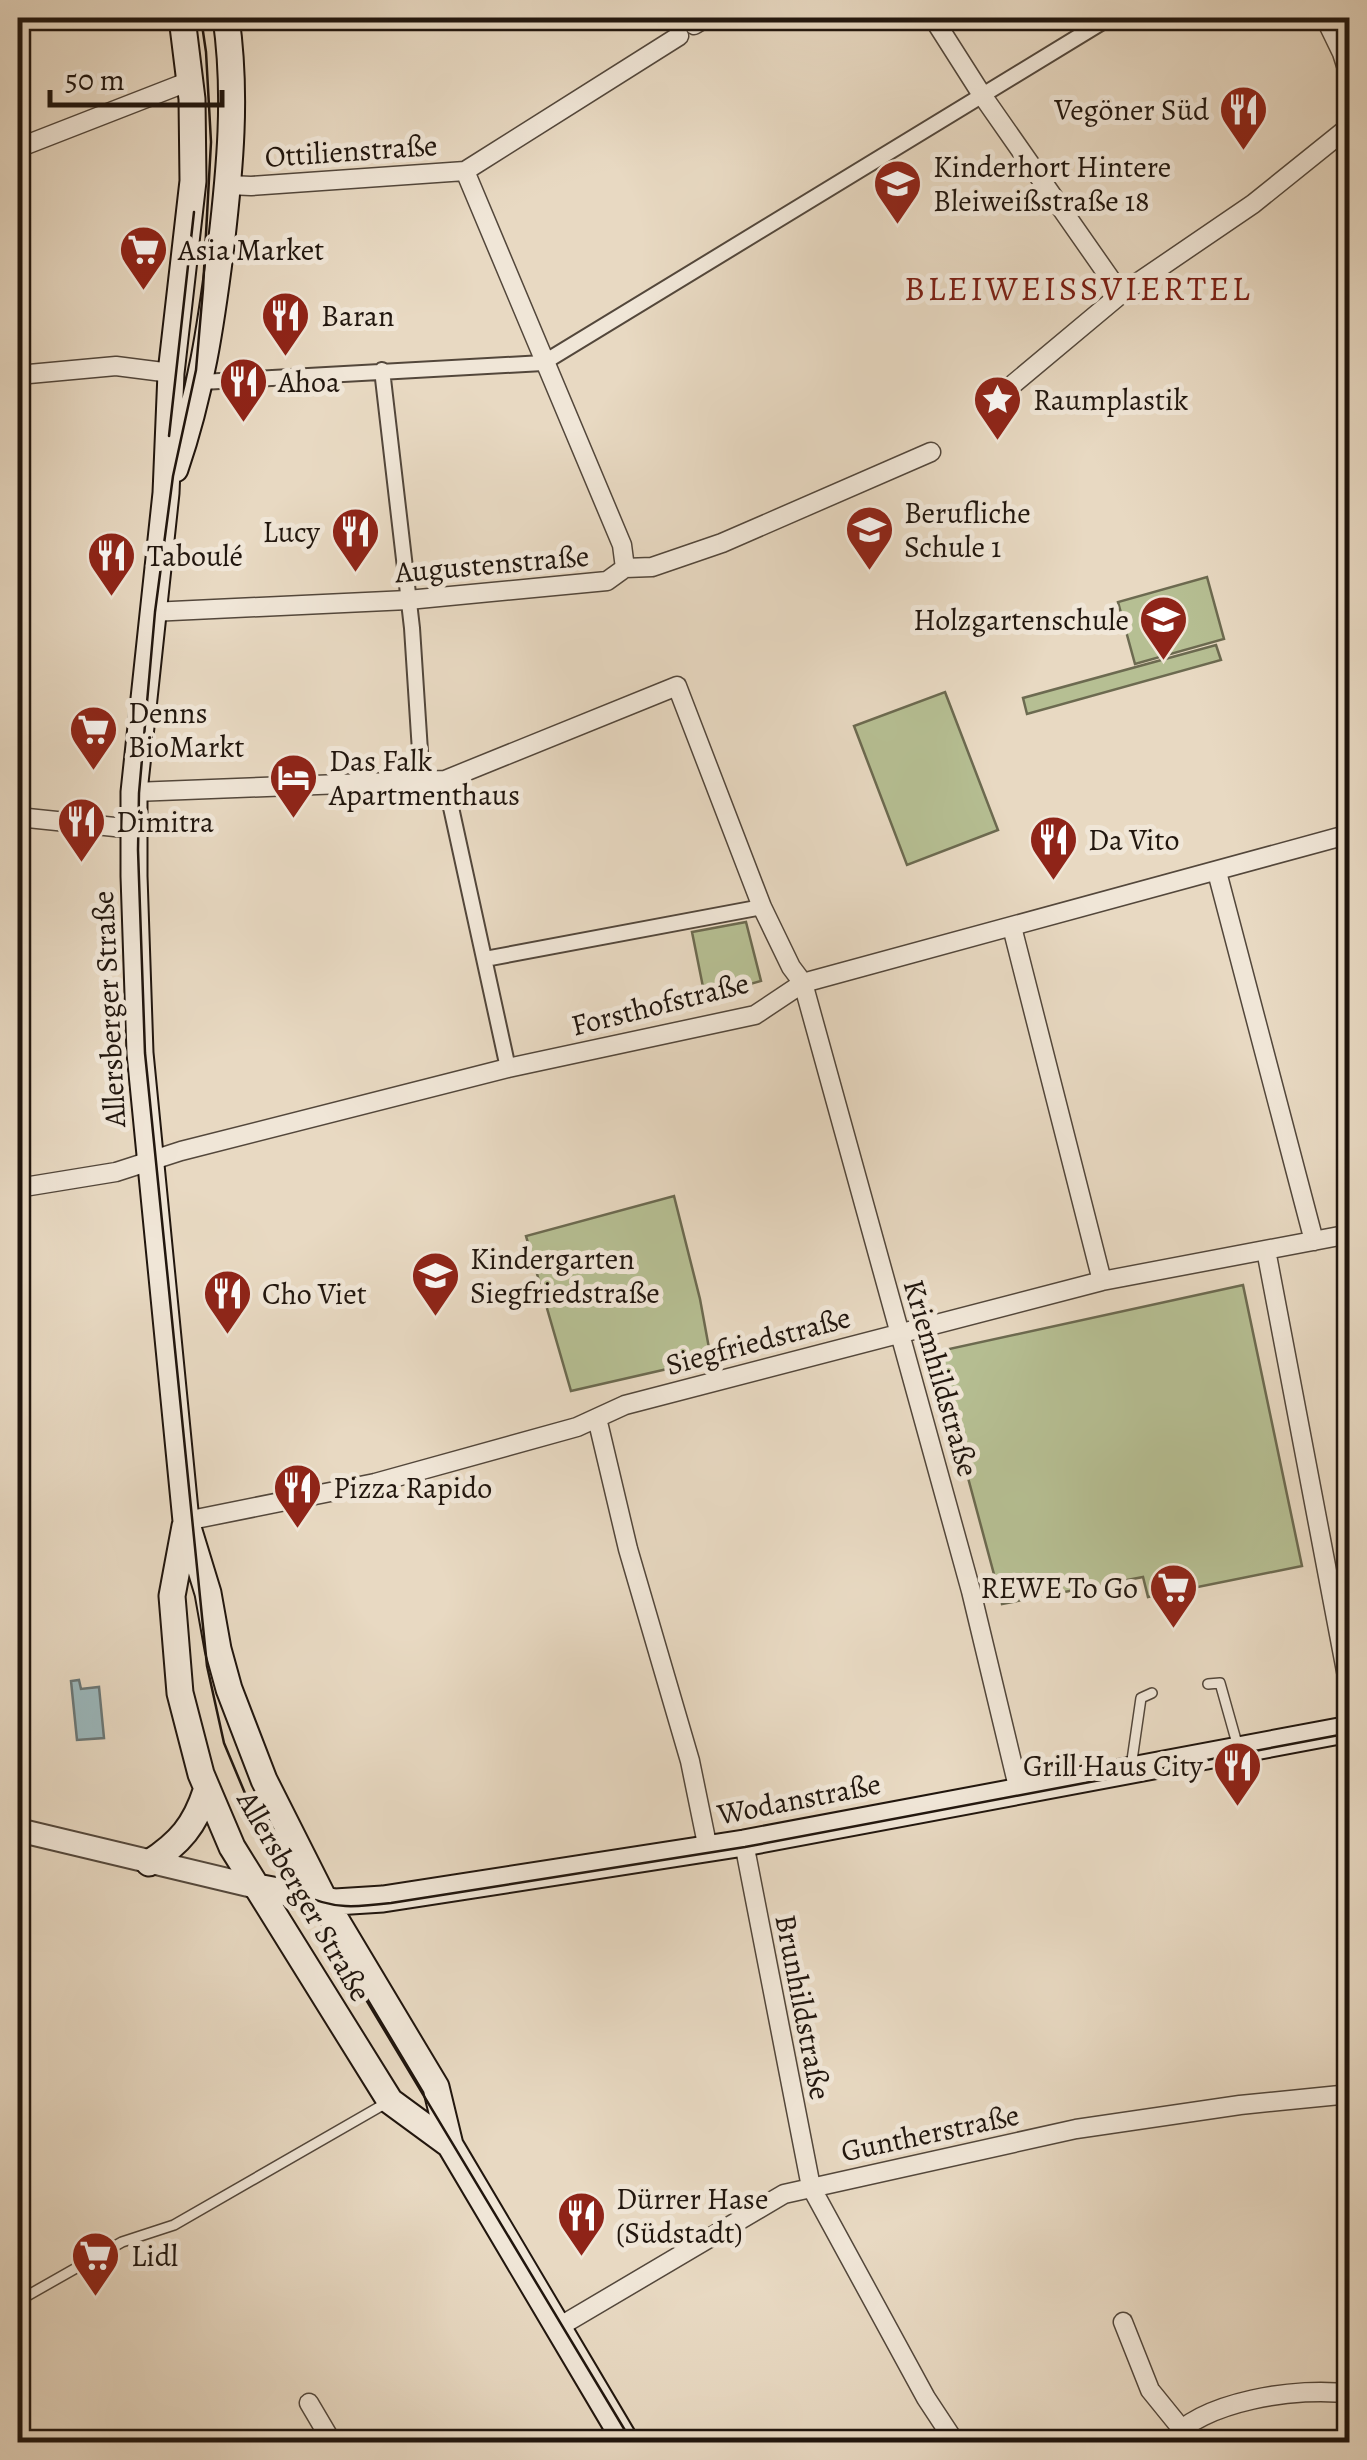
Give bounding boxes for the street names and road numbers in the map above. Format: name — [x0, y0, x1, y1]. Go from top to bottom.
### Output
street label: Ottilienstraße — [263, 125, 439, 177]
street label: Augustenstraße — [392, 536, 591, 592]
street label: Allersberger Straße — [83, 890, 135, 1129]
street label: Forsthofstraße — [567, 963, 753, 1045]
street label: Kriemhildstraße — [894, 1275, 988, 1481]
street label: Siegfriedstraße — [661, 1297, 855, 1385]
street label: Wodanstraße — [713, 1764, 884, 1835]
street label: Allersberger Straße — [227, 1783, 381, 2009]
street label: Brunhildstraße — [765, 1911, 841, 2103]
street label: Guntherstraße — [837, 2095, 1023, 2171]

